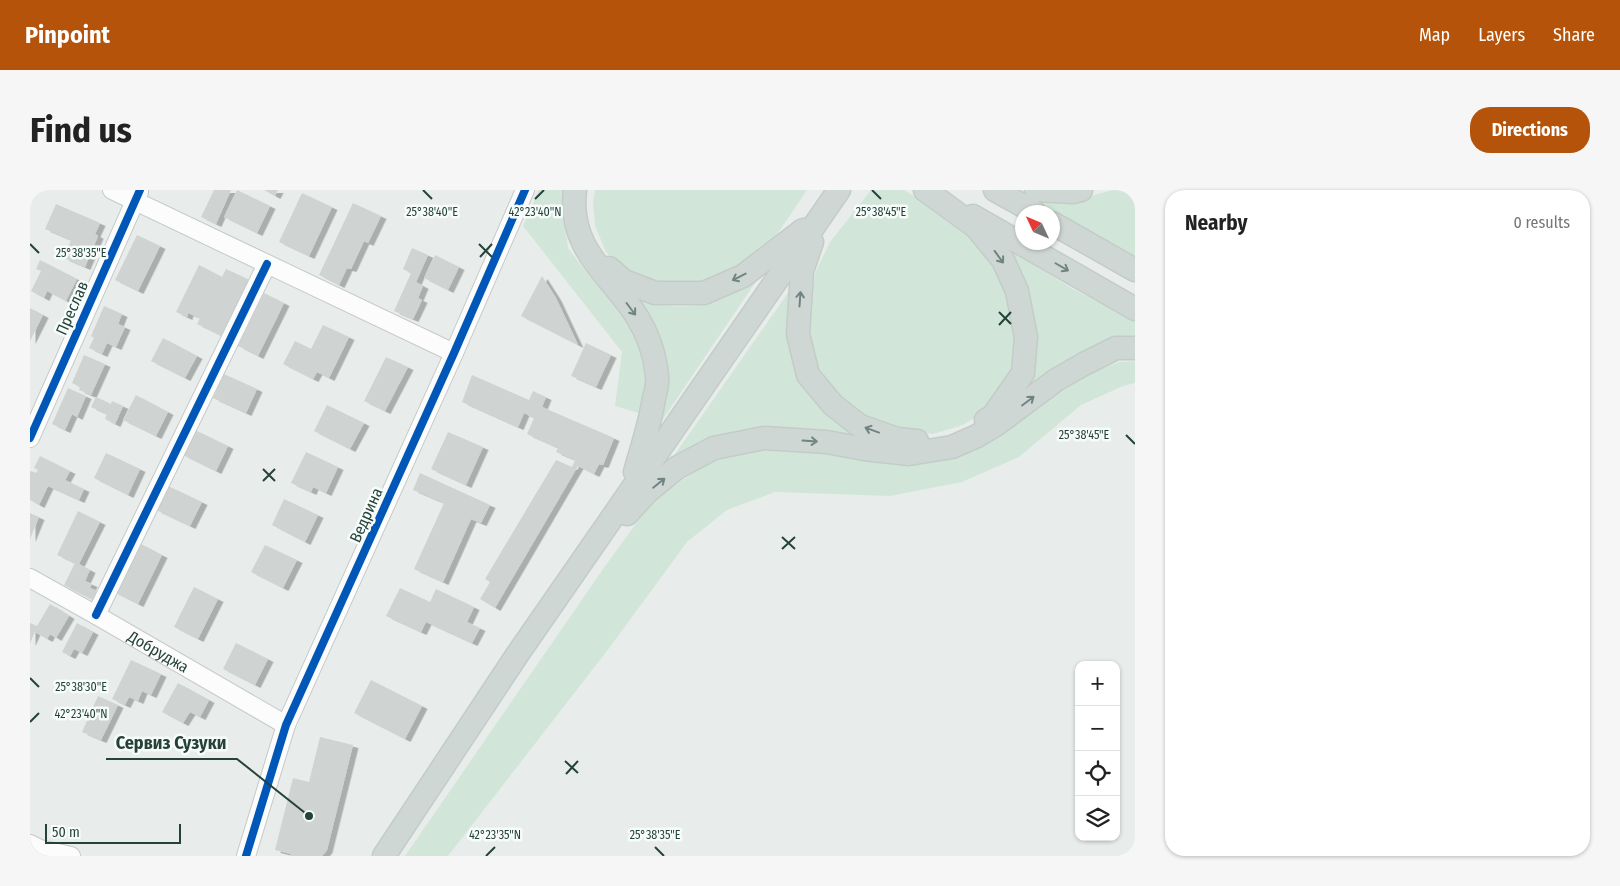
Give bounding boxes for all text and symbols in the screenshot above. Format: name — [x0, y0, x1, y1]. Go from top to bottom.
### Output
text: Pinpoint — [25, 21, 110, 49]
text: Map — [1419, 24, 1450, 46]
text: Layers — [1478, 24, 1525, 46]
text: Share — [1553, 24, 1595, 46]
button: Directions — [1470, 107, 1590, 153]
text: Find us — [30, 109, 132, 151]
text: 25°38'40"E — [406, 205, 458, 219]
text: 42°23'40"N — [509, 205, 561, 219]
text: 25°38'45"E — [856, 205, 907, 219]
north arrow — [1015, 205, 1060, 250]
text: Nearby — [1185, 210, 1247, 236]
text: 0 results — [1513, 213, 1570, 232]
text: 25°38'35"E — [56, 246, 107, 260]
one-way arrow — [994, 250, 1004, 264]
one-way arrow — [1054, 263, 1069, 272]
one-way arrow — [731, 272, 746, 282]
street label: Преслав — [52, 278, 92, 338]
one-way arrow — [795, 292, 805, 308]
one-way arrow — [626, 302, 637, 315]
one-way arrow — [1021, 395, 1034, 406]
one-way arrow — [865, 425, 880, 434]
text: 25°38'45"E — [1059, 428, 1110, 442]
one-way arrow — [802, 436, 818, 445]
one-way arrow — [652, 477, 665, 488]
street label: Ведрина — [346, 484, 387, 545]
street label: Добруджа — [124, 626, 192, 676]
map controls — [1075, 661, 1120, 841]
button: + — [1075, 661, 1120, 706]
text: 25°38'30"E — [55, 680, 107, 694]
button: − — [1075, 706, 1120, 751]
text: 42°23'40"N — [55, 707, 107, 721]
callout: Сервиз Сузуки — [106, 726, 237, 759]
text: Сервиз Сузуки — [116, 732, 226, 754]
button: locate — [1075, 751, 1120, 796]
button: layers — [1075, 796, 1120, 841]
scale bar — [45, 821, 181, 844]
text: 50 m — [52, 824, 80, 841]
text: 42°23'35"N — [469, 828, 521, 842]
text: 25°38'35"E — [630, 828, 681, 842]

